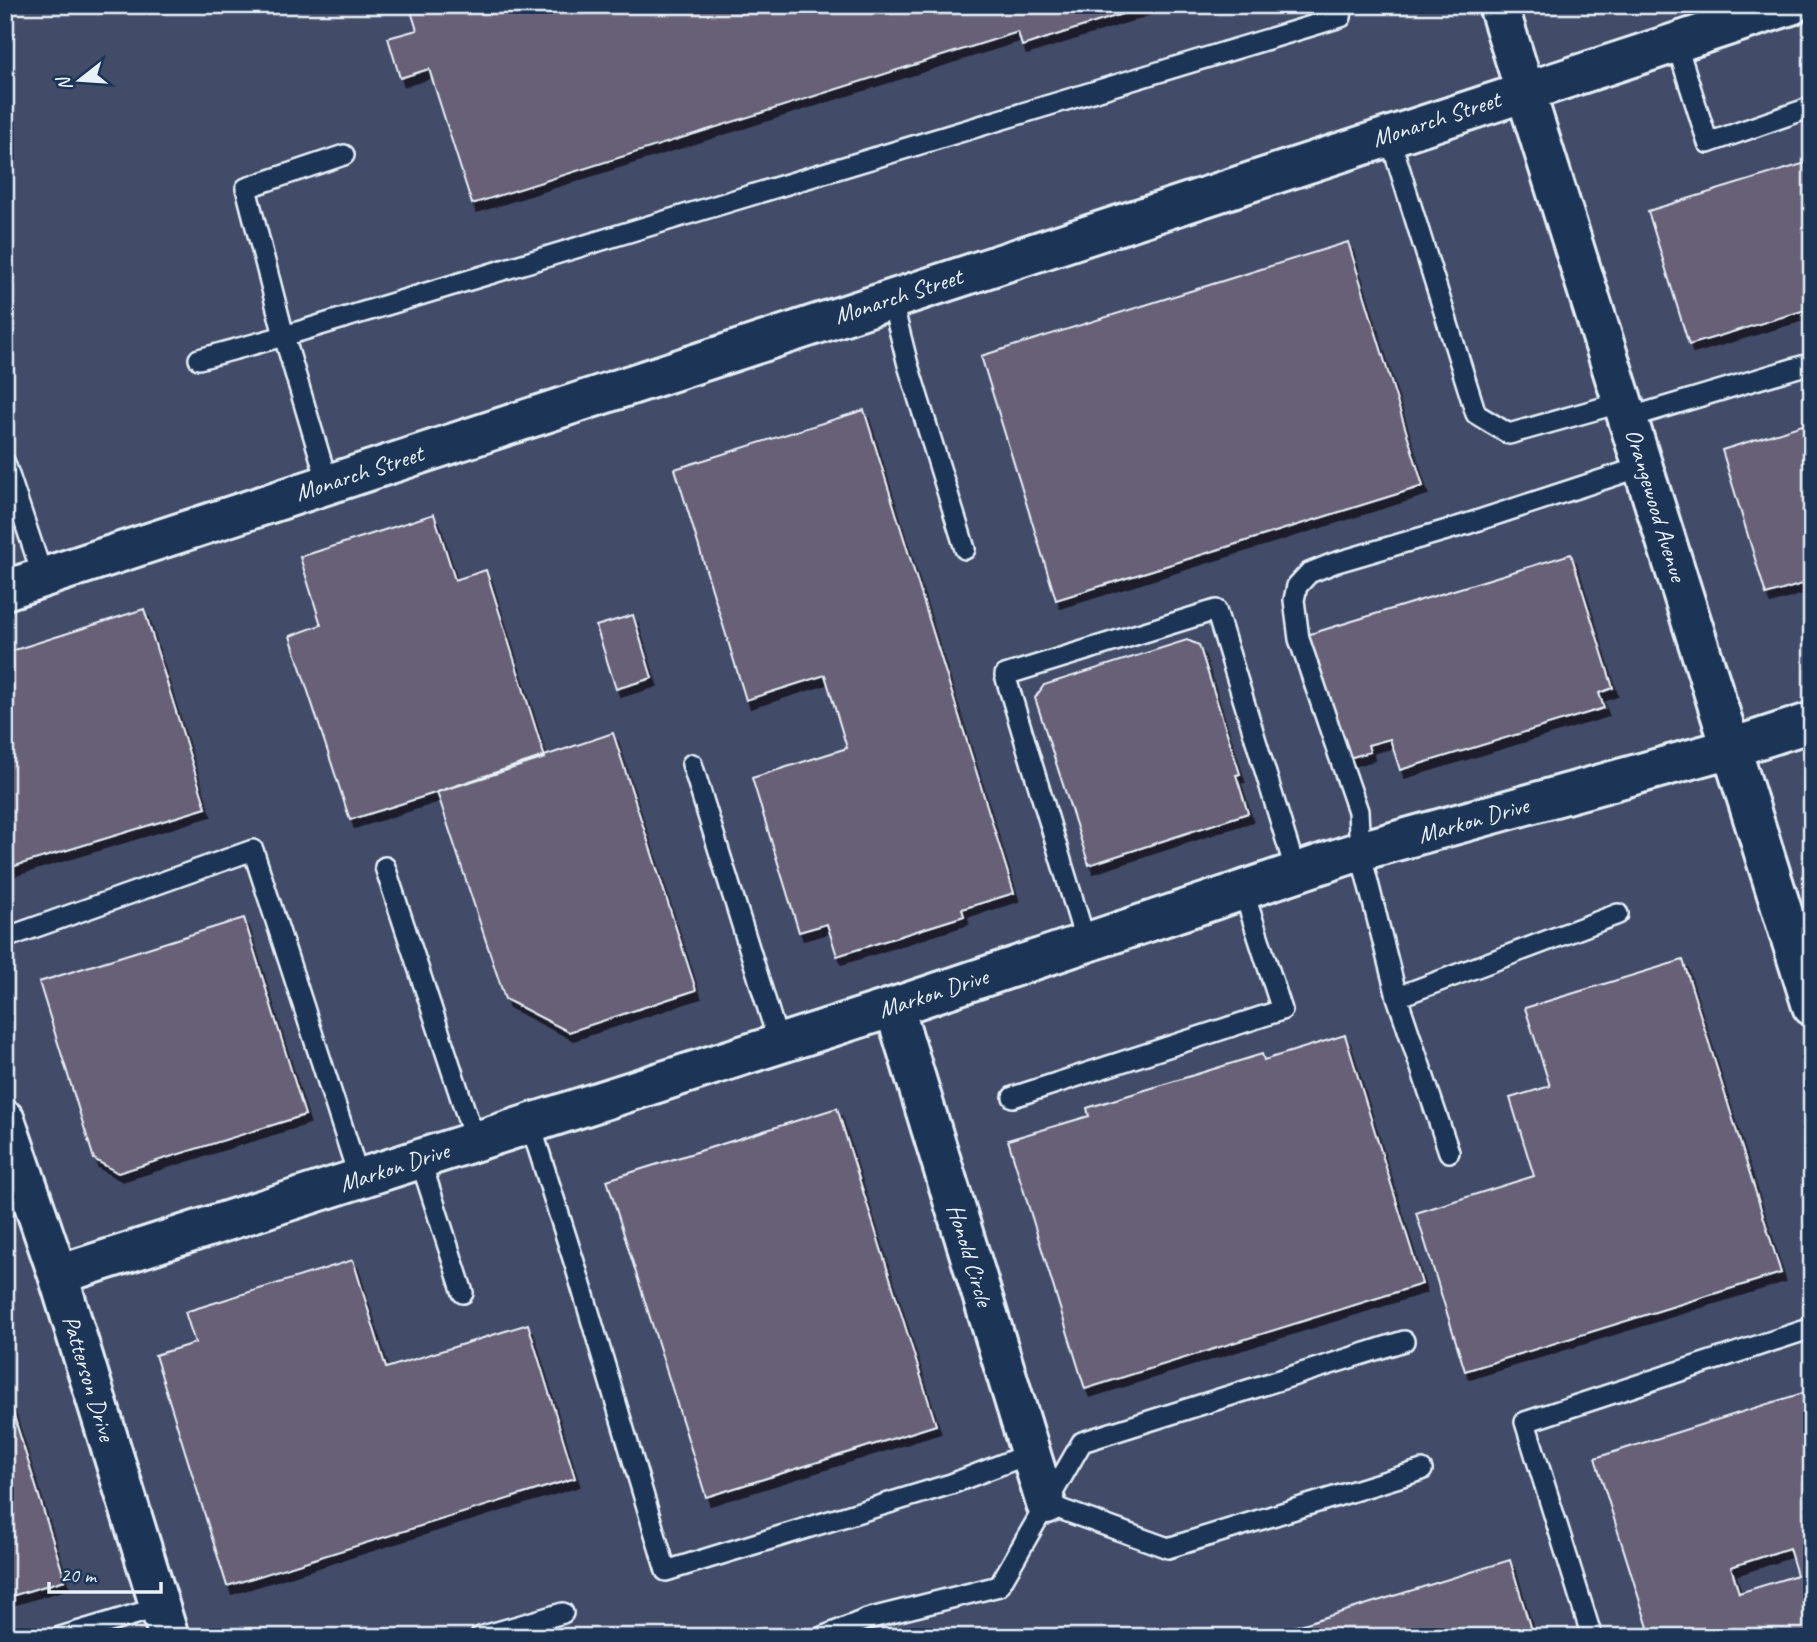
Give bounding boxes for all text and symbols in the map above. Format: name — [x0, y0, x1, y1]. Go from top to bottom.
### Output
north arrow — [46, 46, 116, 116]
text: N — [51, 72, 78, 94]
street label: Monarch Street — [1368, 84, 1506, 154]
street label: Monarch Street — [830, 261, 968, 331]
street label: Orangewood Avenue — [1619, 425, 1694, 587]
street label: Monarch Street — [291, 438, 429, 508]
street label: Markon Drive — [1414, 789, 1534, 850]
street label: Markon Drive — [875, 961, 994, 1025]
street label: Markon Drive — [336, 1135, 455, 1199]
street label: Honold Circle — [940, 1200, 1000, 1312]
street label: Patterson Drive — [56, 1312, 123, 1446]
scale bar — [49, 1551, 161, 1595]
text: 20 m — [60, 1562, 98, 1588]

